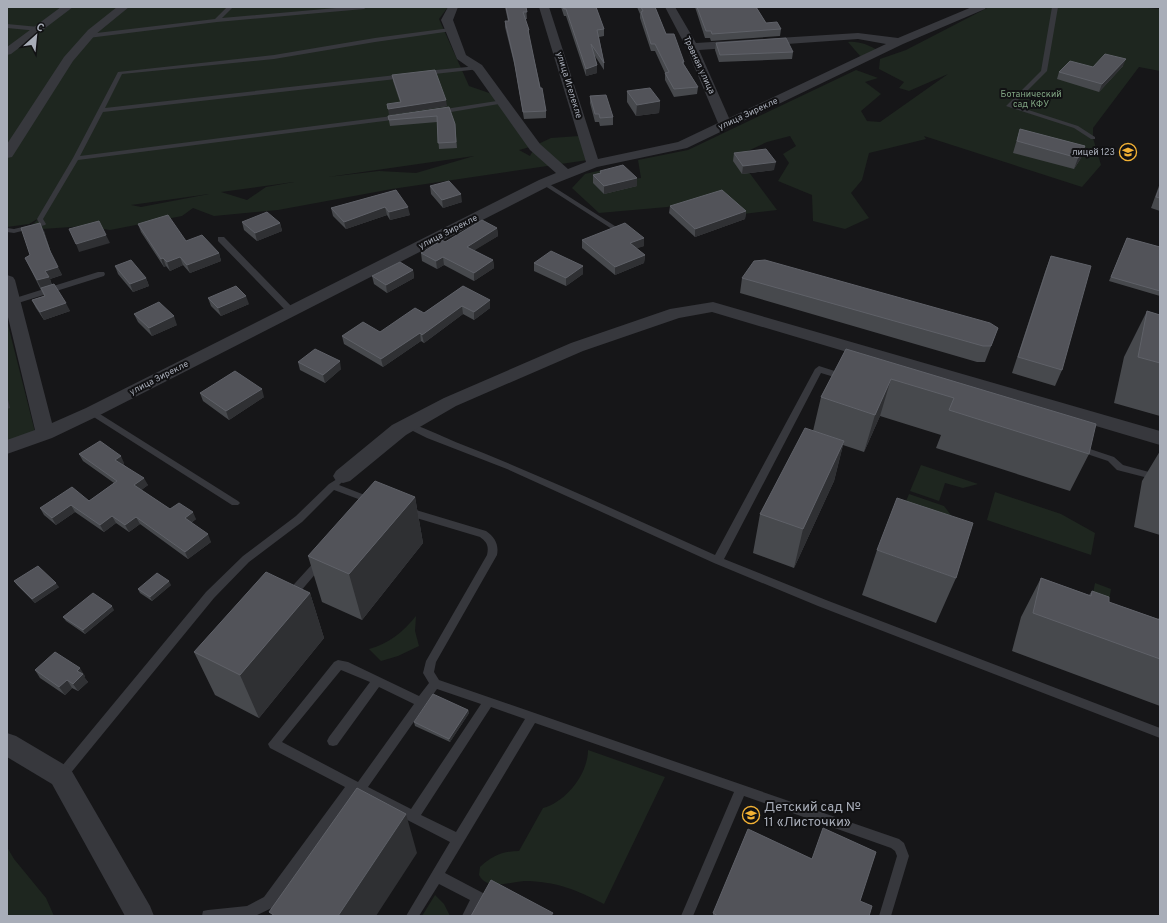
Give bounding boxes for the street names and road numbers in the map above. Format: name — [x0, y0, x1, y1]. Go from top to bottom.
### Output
street label: Травная улица — [681, 34, 717, 96]
street label: улица Игелекле — [554, 50, 584, 120]
street label: улица Зирекле — [716, 95, 780, 133]
street label: улица Зирекле — [417, 212, 479, 252]
street label: улица Зирекле — [128, 358, 190, 398]

